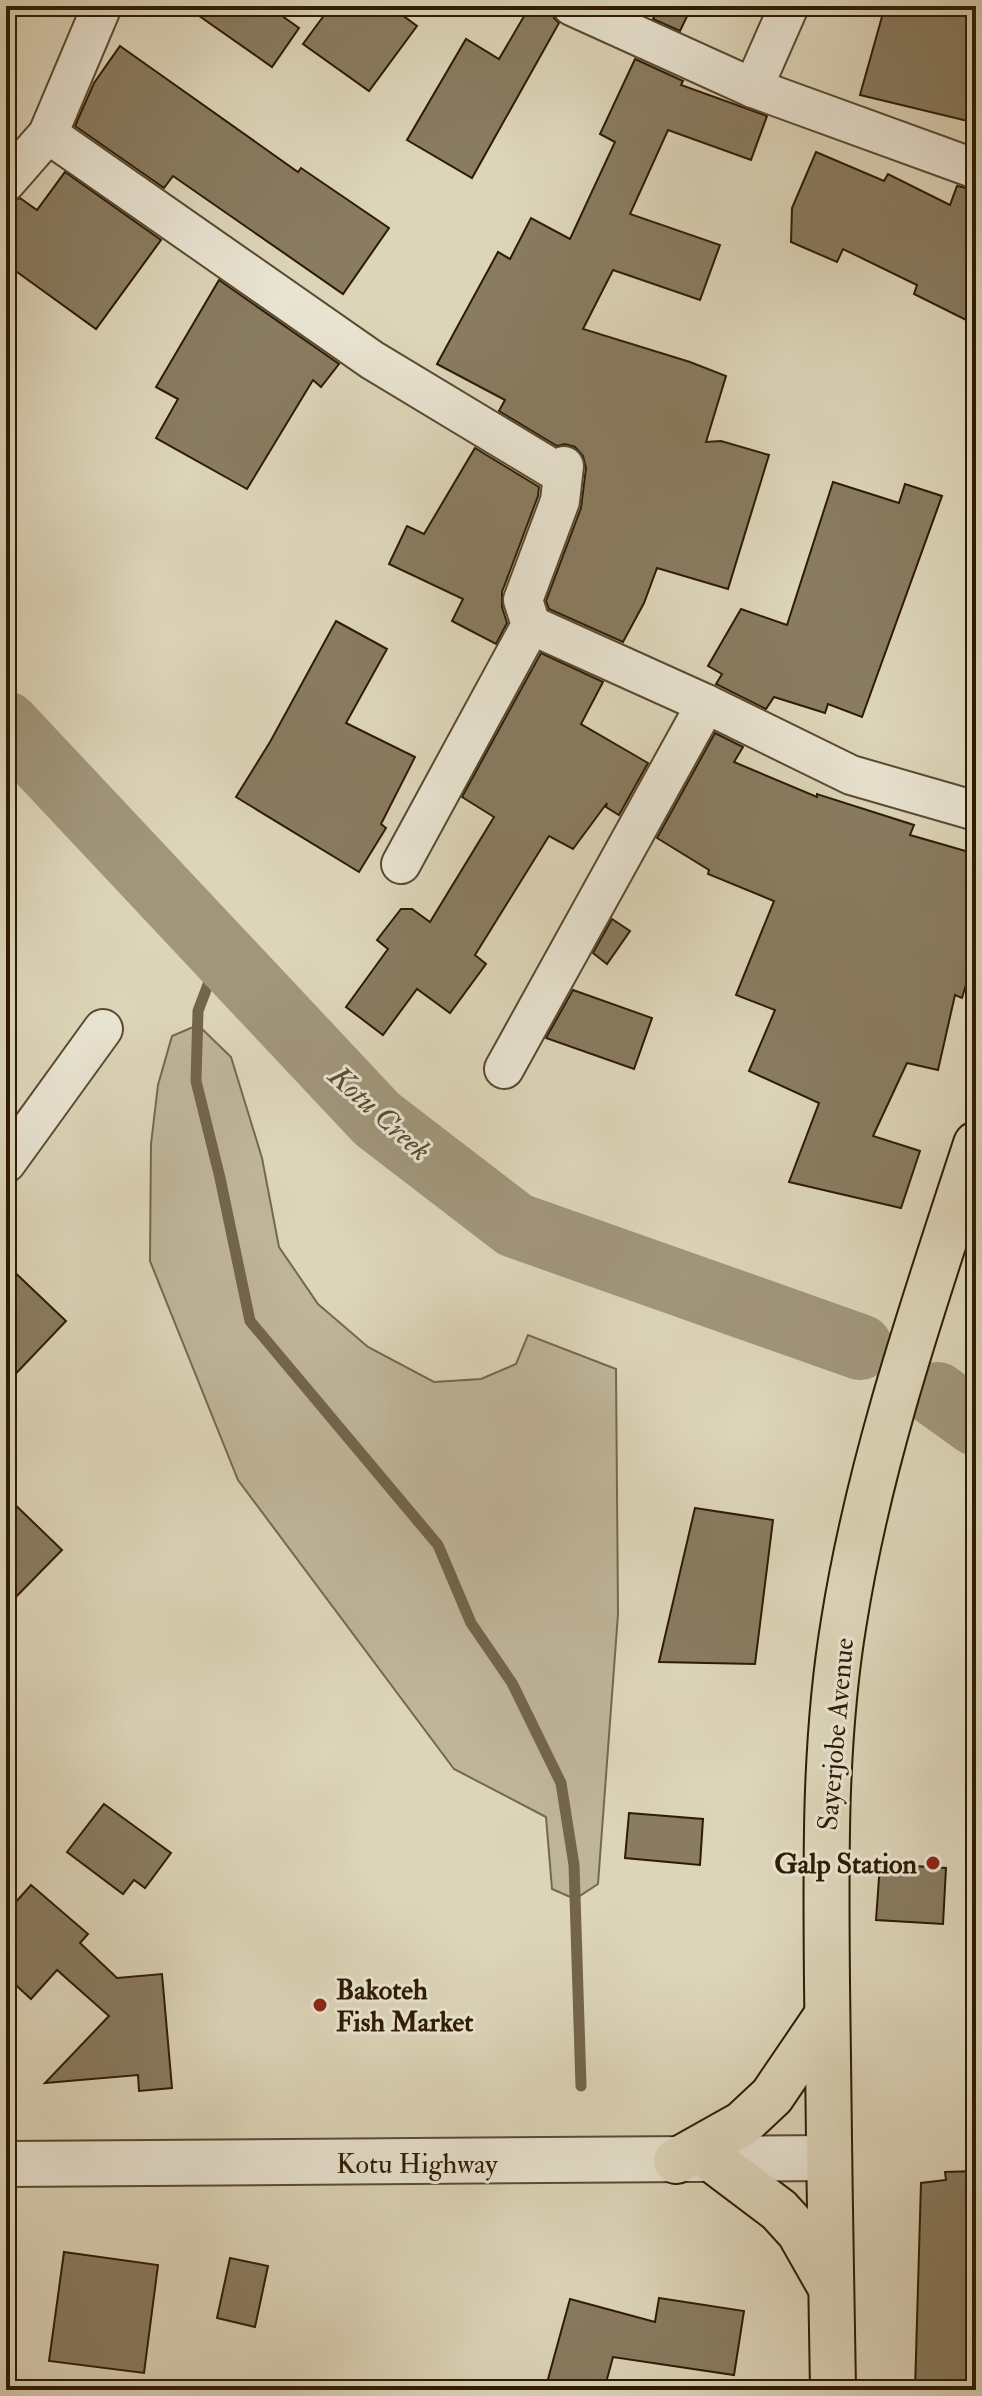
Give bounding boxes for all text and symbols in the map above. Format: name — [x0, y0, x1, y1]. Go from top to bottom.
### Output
water label: Kotu Creek — [319, 1057, 438, 1169]
street label: Sayerjobe Avenue — [811, 1636, 862, 1832]
place label: Galp Station — [774, 1847, 918, 1882]
marker: Galp Station — [924, 1854, 942, 1872]
place label: Bakoteh Fish Market — [336, 1973, 473, 2040]
marker: Bakoteh Fish Market — [311, 1996, 329, 2014]
street label: Kotu Highway — [336, 2147, 498, 2182]

